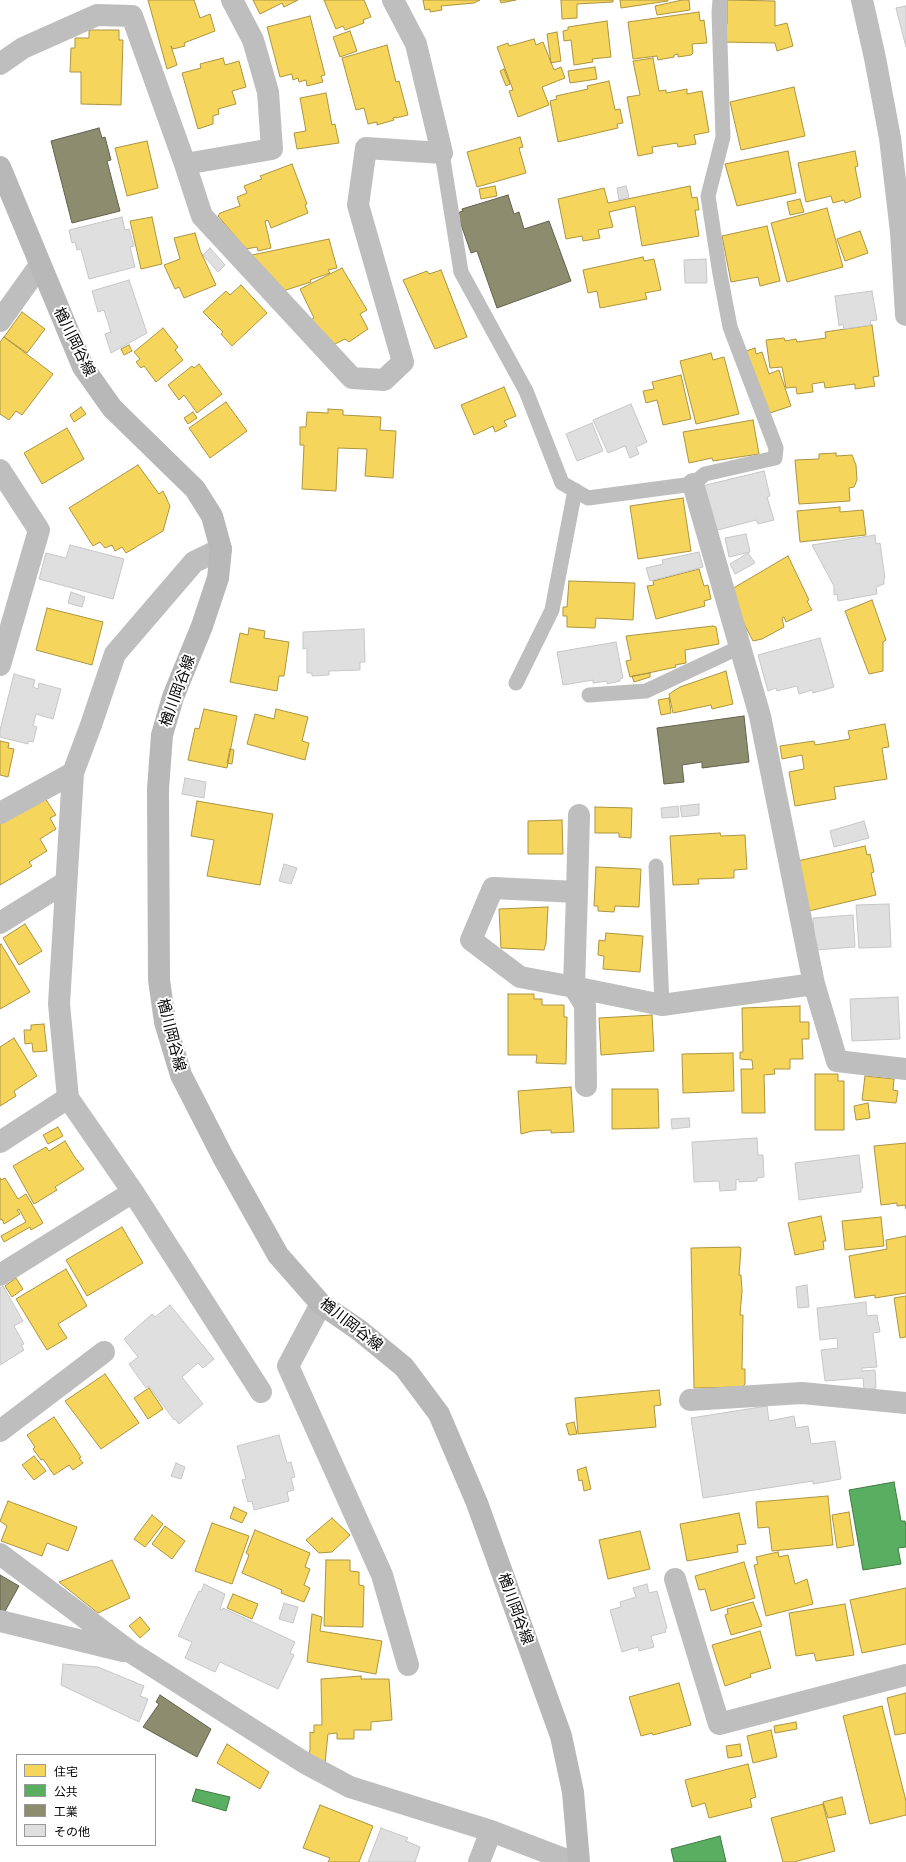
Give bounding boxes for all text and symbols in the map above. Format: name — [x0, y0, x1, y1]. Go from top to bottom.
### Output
street label: 楢川岡谷線 — [49, 304, 99, 380]
street label: 楢川岡谷線 — [157, 653, 199, 729]
street label: 楢川岡谷線 — [153, 996, 189, 1074]
street label: 楢川岡谷線 — [316, 1295, 386, 1355]
street label: 楢川岡谷線 — [494, 1571, 536, 1647]
legend — [16, 1754, 156, 1846]
text: 住宅 — [54, 1765, 78, 1779]
text: 公共 — [54, 1785, 78, 1799]
text: 工業 — [54, 1805, 78, 1819]
text: その他 — [54, 1825, 90, 1839]

